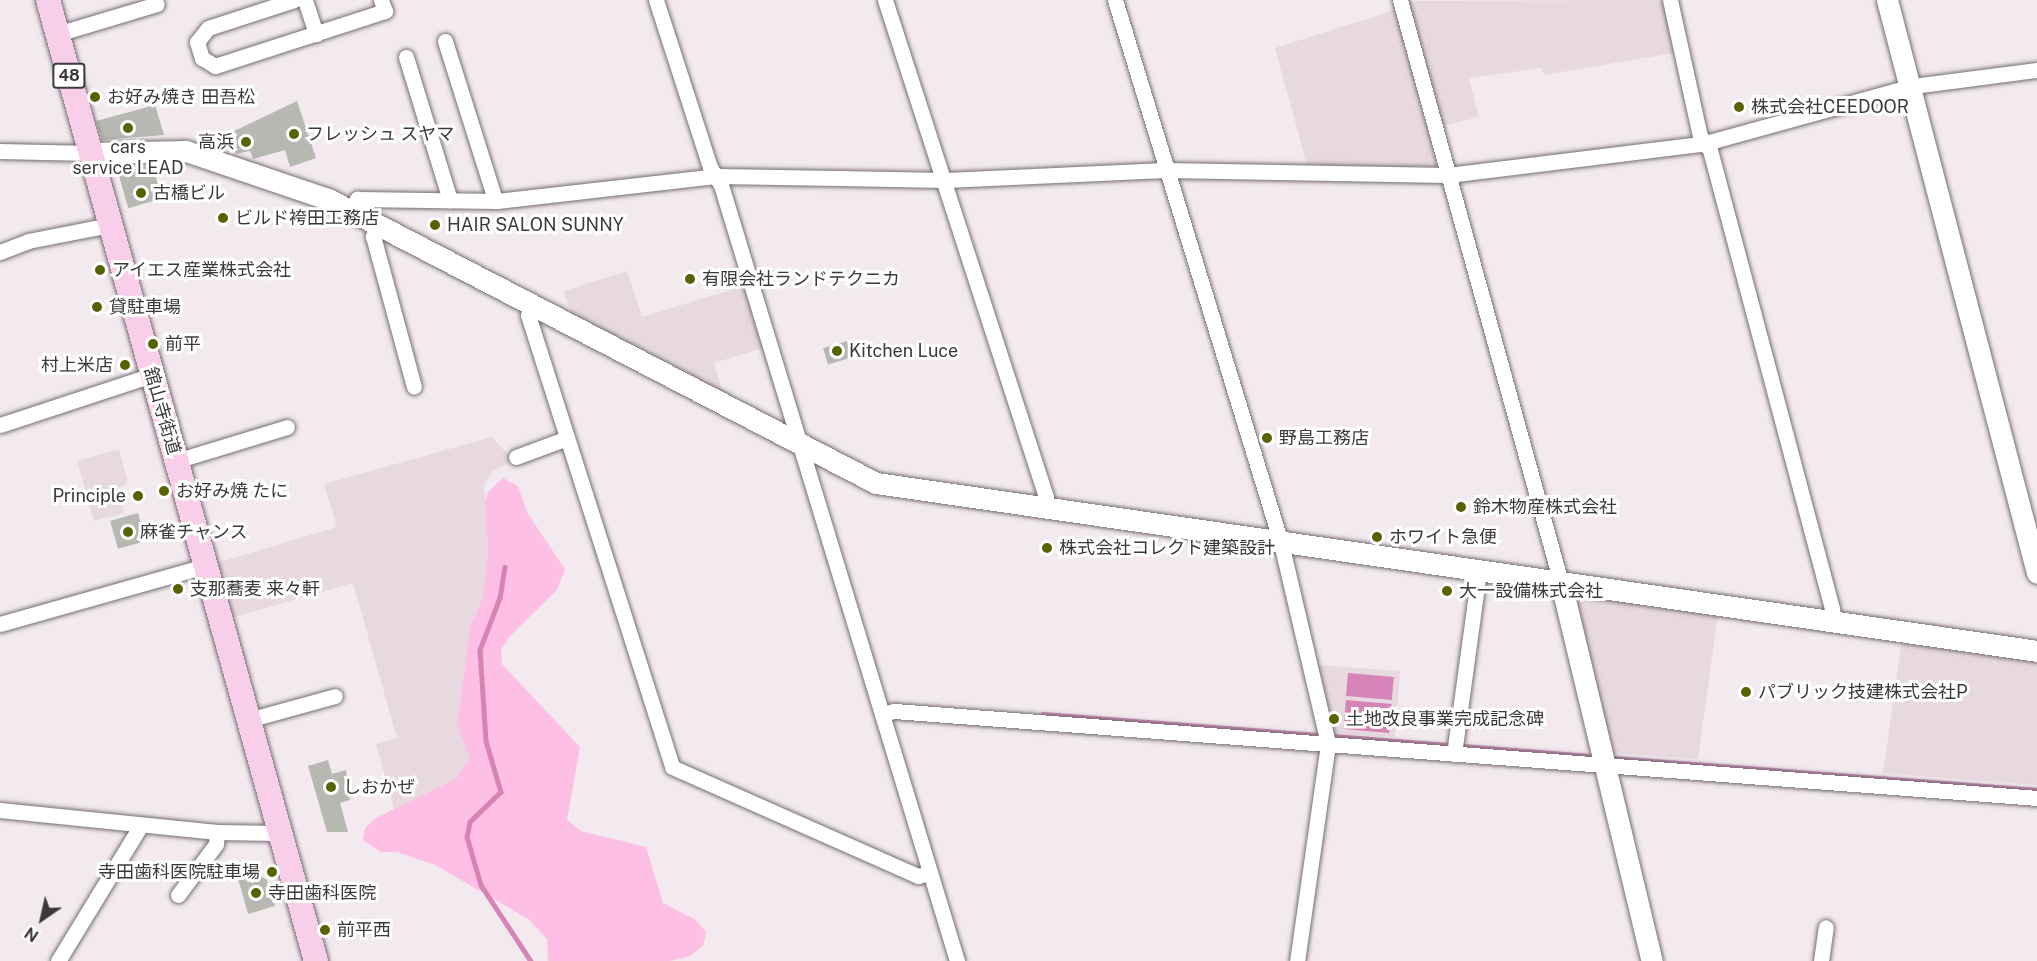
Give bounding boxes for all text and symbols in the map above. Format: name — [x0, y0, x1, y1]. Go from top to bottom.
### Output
road number: 48 — [51, 63, 87, 89]
place label: お好み焼き 田吾松 — [107, 86, 255, 108]
marker: お好み焼き 田吾松 — [88, 90, 102, 104]
place label: 株式会社CEEDOOR — [1751, 96, 1909, 118]
marker: 株式会社CEEDOOR — [1732, 100, 1746, 114]
marker: cars service LEAD — [121, 121, 135, 135]
place label: フレッシュ スヤマ — [306, 123, 454, 145]
marker: フレッシュ スヤマ — [287, 127, 301, 141]
place label: 高浜 — [198, 131, 234, 153]
marker: 高浜 — [239, 135, 253, 149]
place label: cars service LEAD — [72, 137, 184, 180]
place label: 古橋ビル — [153, 182, 225, 204]
marker: 古橋ビル — [134, 186, 148, 200]
place label: ビルド袴田工務店 — [235, 207, 379, 229]
marker: ビルド袴田工務店 — [216, 211, 230, 225]
place label: HAIR SALON SUNNY — [447, 214, 624, 236]
marker: HAIR SALON SUNNY — [428, 218, 442, 232]
place label: アイエス産業株式会社 — [112, 259, 292, 281]
marker: アイエス産業株式会社 — [93, 263, 107, 277]
place label: 有限会社ランドテクニカ — [702, 268, 900, 290]
marker: 有限会社ランドテクニカ — [683, 272, 697, 286]
place label: 貸駐車場 — [109, 296, 181, 318]
marker: 貸駐車場 — [90, 300, 104, 314]
place label: 前平 — [165, 333, 201, 355]
marker: 前平 — [146, 337, 160, 351]
place label: Kitchen Luce — [849, 340, 958, 362]
marker: Kitchen Luce — [830, 344, 844, 358]
place label: 村上米店 — [41, 354, 113, 376]
marker: 村上米店 — [118, 358, 132, 372]
street label: 舘山寺街道 — [139, 365, 185, 457]
place label: 野島工務店 — [1279, 427, 1369, 449]
marker: 野島工務店 — [1260, 431, 1274, 445]
place label: お好み焼 たに — [176, 480, 288, 502]
marker: お好み焼 たに — [157, 484, 171, 498]
place label: Principle — [52, 485, 126, 507]
marker: Principle — [131, 489, 145, 503]
place label: 鈴木物産株式会社 — [1473, 496, 1617, 518]
marker: 鈴木物産株式会社 — [1454, 500, 1468, 514]
place label: 麻雀チャンス — [140, 521, 248, 543]
marker: 麻雀チャンス — [121, 525, 135, 539]
place label: ホワイト急便 — [1389, 526, 1497, 548]
marker: ホワイト急便 — [1370, 530, 1384, 544]
place label: 株式会社コレクト建築設計 — [1059, 537, 1275, 559]
marker: 株式会社コレクト建築設計 — [1040, 541, 1054, 555]
place label: 支那蕎麦 来々軒 — [190, 578, 320, 600]
place label: 大一設備株式会社 — [1459, 580, 1603, 602]
marker: 支那蕎麦 来々軒 — [171, 582, 185, 596]
marker: 大一設備株式会社 — [1440, 584, 1454, 598]
place label: パブリック技建株式会社P — [1758, 681, 1967, 703]
marker: パブリック技建株式会社P — [1739, 685, 1753, 699]
place label: 土地改良事業完成記念碑 — [1346, 708, 1544, 730]
marker: 土地改良事業完成記念碑 — [1327, 712, 1341, 726]
place label: しおかぜ — [343, 776, 415, 798]
marker: しおかぜ — [324, 780, 338, 794]
place label: 寺田歯科医院駐車場 — [98, 861, 260, 883]
marker: 寺田歯科医院駐車場 — [265, 865, 279, 879]
place label: 寺田歯科医院 — [268, 882, 376, 904]
marker: 寺田歯科医院 — [249, 886, 263, 900]
north arrow — [12, 889, 72, 949]
place label: 前平西 — [337, 919, 391, 941]
text: N — [21, 923, 42, 946]
marker: 前平西 — [318, 923, 332, 937]

